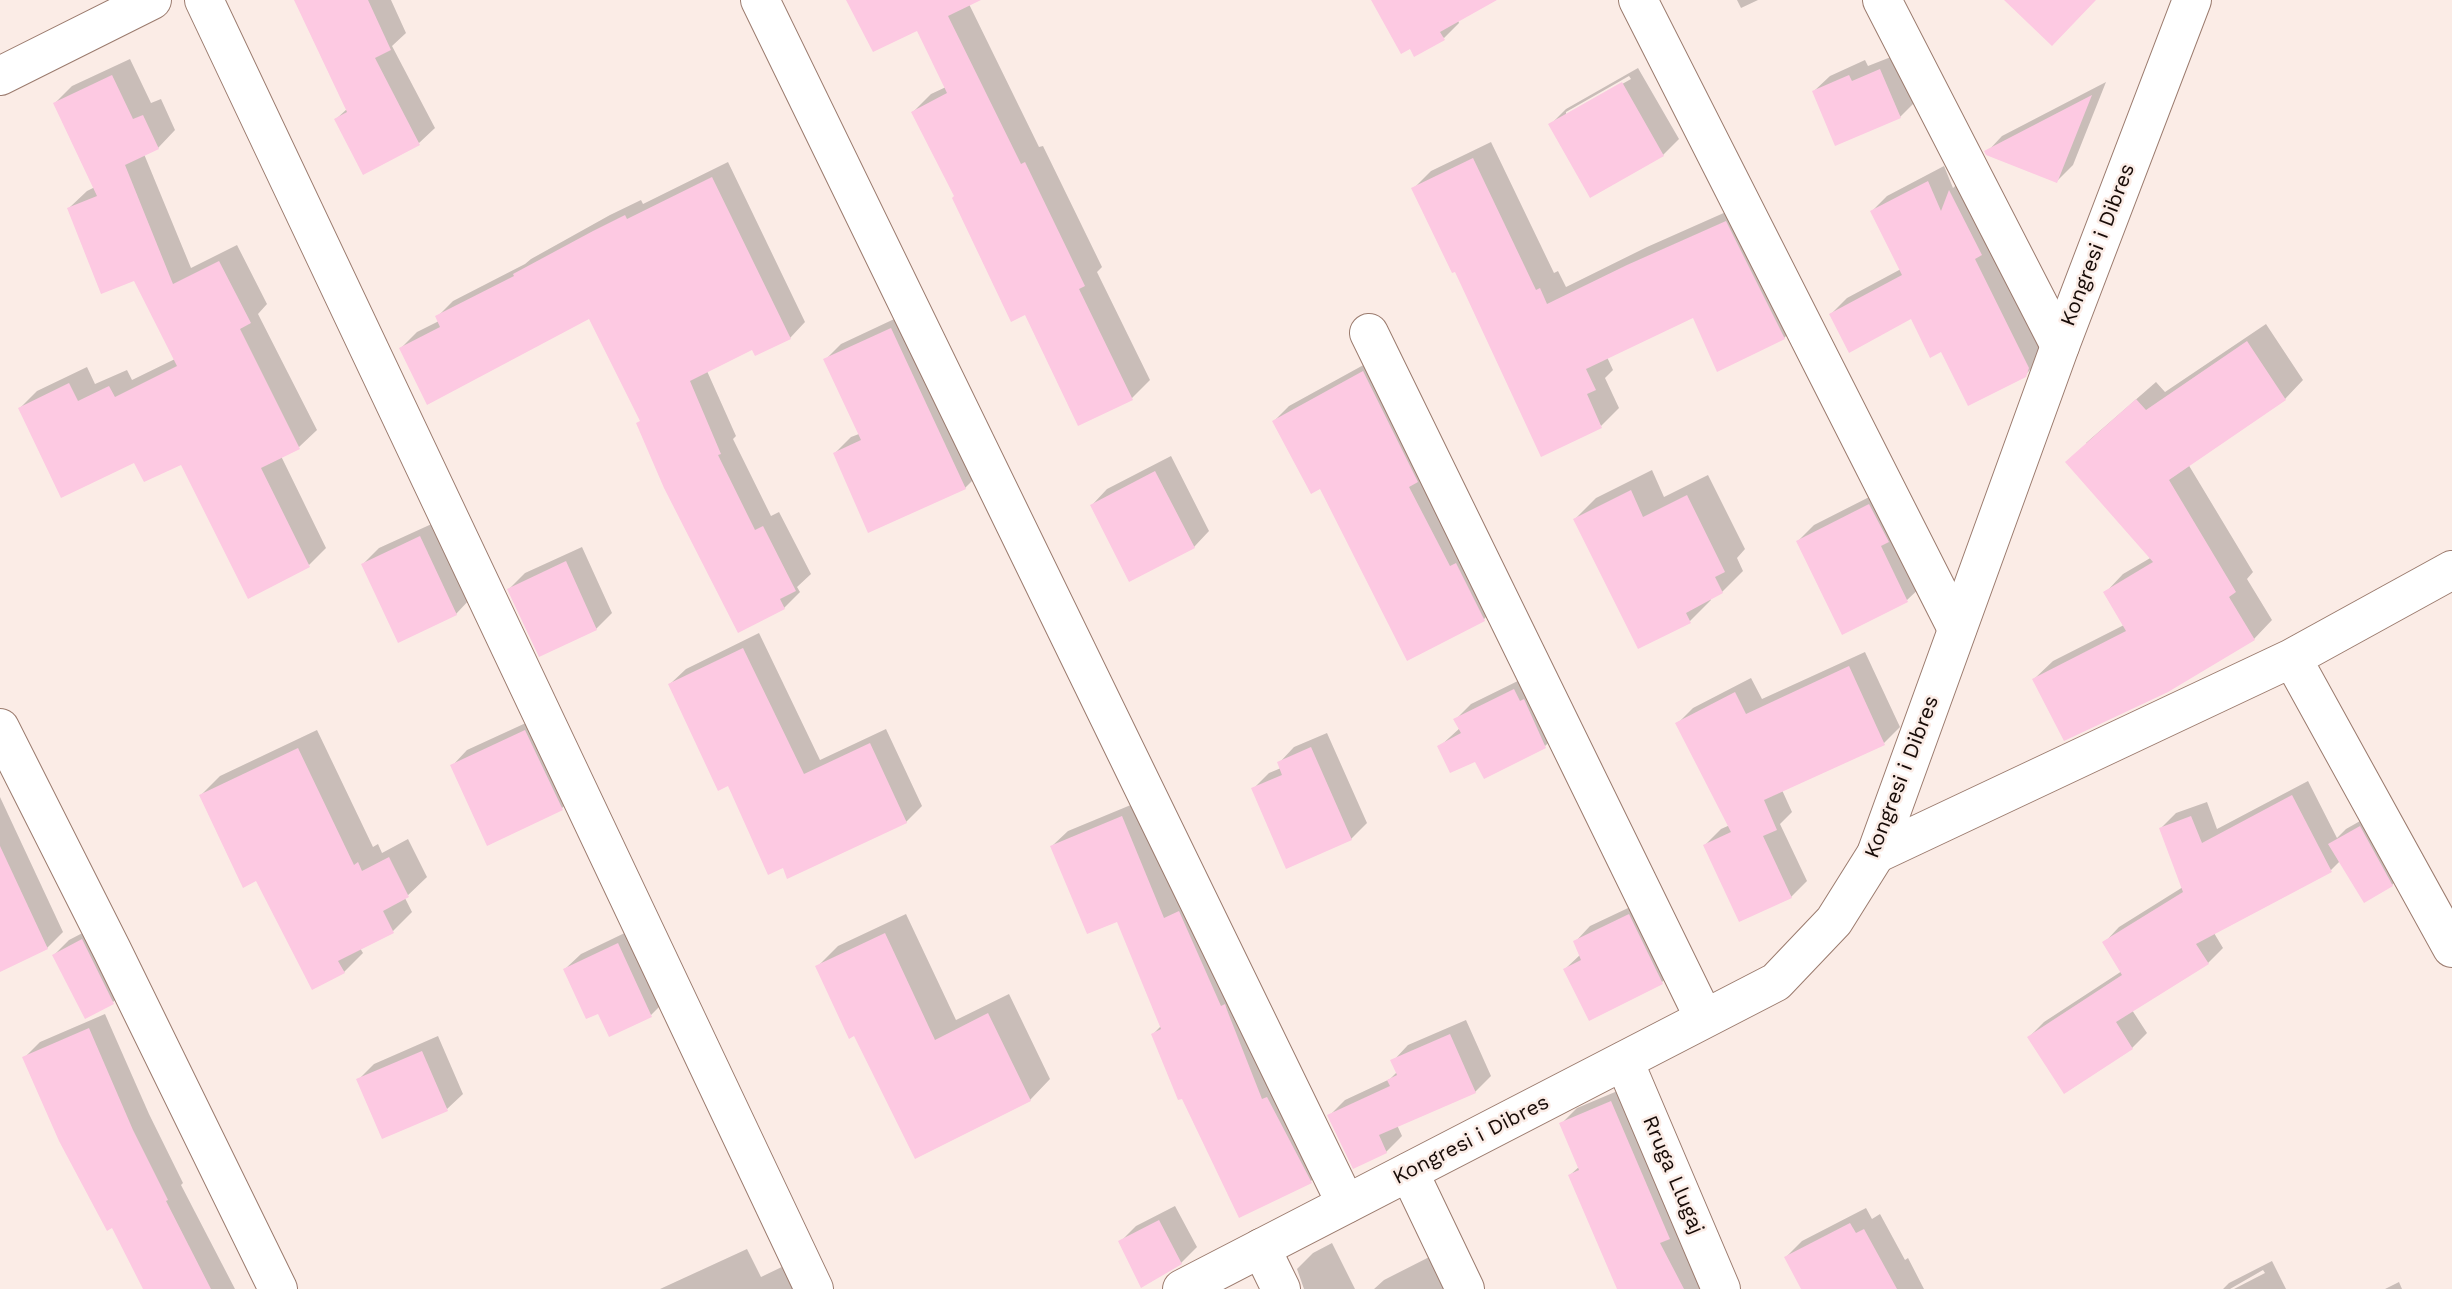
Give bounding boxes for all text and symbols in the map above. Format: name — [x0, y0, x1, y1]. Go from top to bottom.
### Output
street label: Kongresi i Dibres — [2055, 160, 2141, 330]
street label: Kongresi i Dibres — [1859, 692, 1945, 862]
street label: Kongresi i Dibres — [1389, 1090, 1553, 1190]
street label: Rruga Llugaj — [1637, 1112, 1709, 1238]

